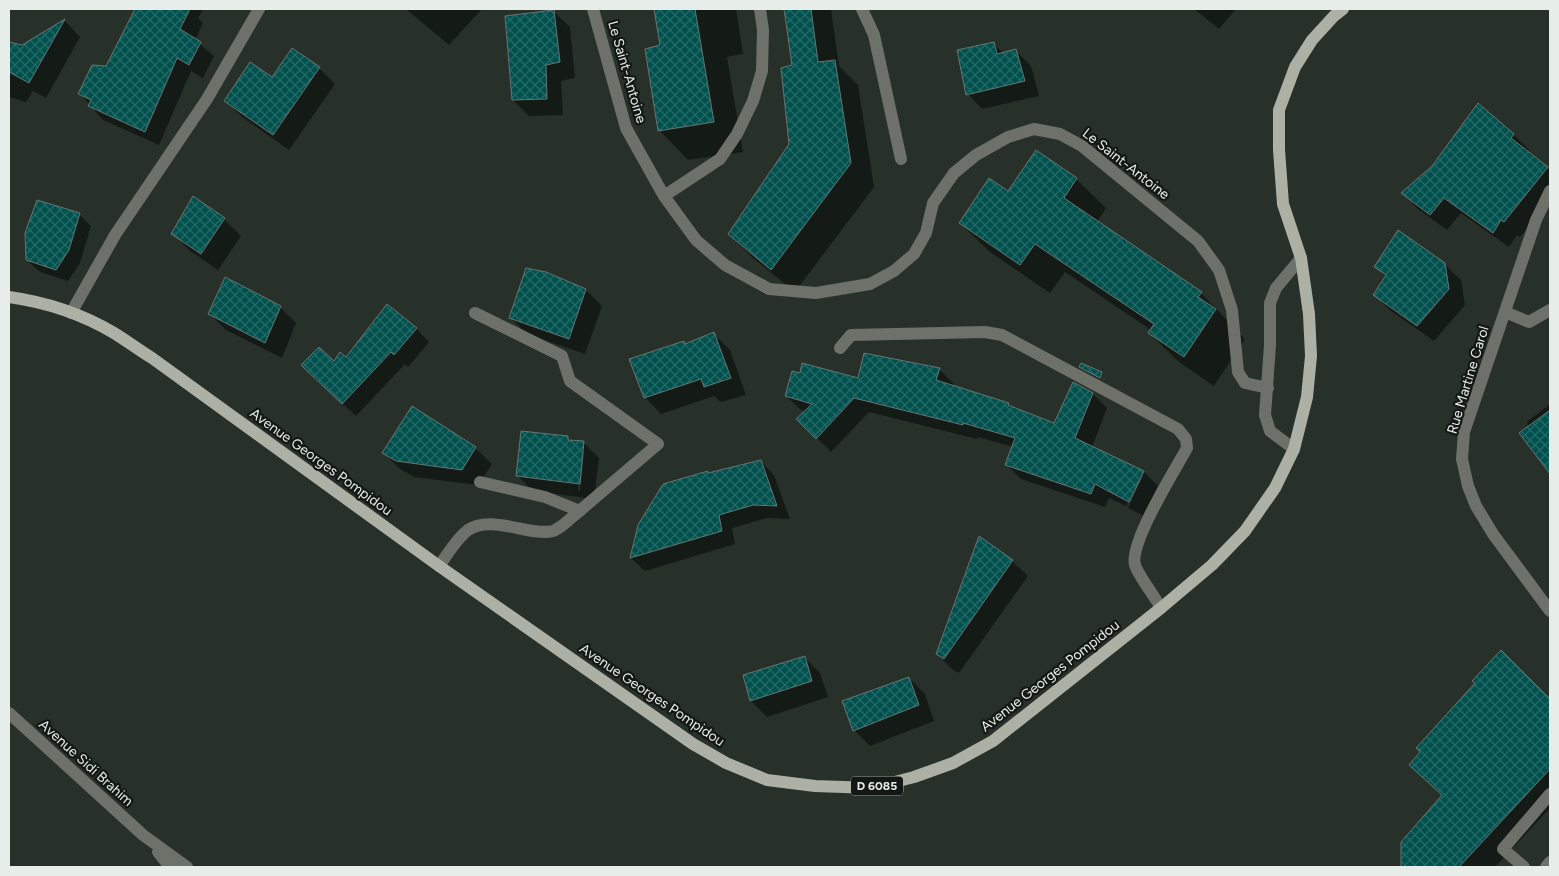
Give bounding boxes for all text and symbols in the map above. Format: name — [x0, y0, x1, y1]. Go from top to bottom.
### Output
street label: Le Saint-Antoine — [604, 19, 650, 125]
street label: Le Saint-Antoine — [1079, 125, 1173, 203]
street label: Rue Martine Carol — [1443, 324, 1493, 436]
street label: Avenue Georges Pompidou — [247, 405, 395, 519]
street label: Avenue Georges Pompidou — [977, 617, 1123, 735]
street label: Avenue Georges Pompidou — [576, 640, 728, 750]
street label: Avenue Sidi Brahim — [35, 716, 137, 810]
road number: D 6085 — [851, 776, 903, 796]

